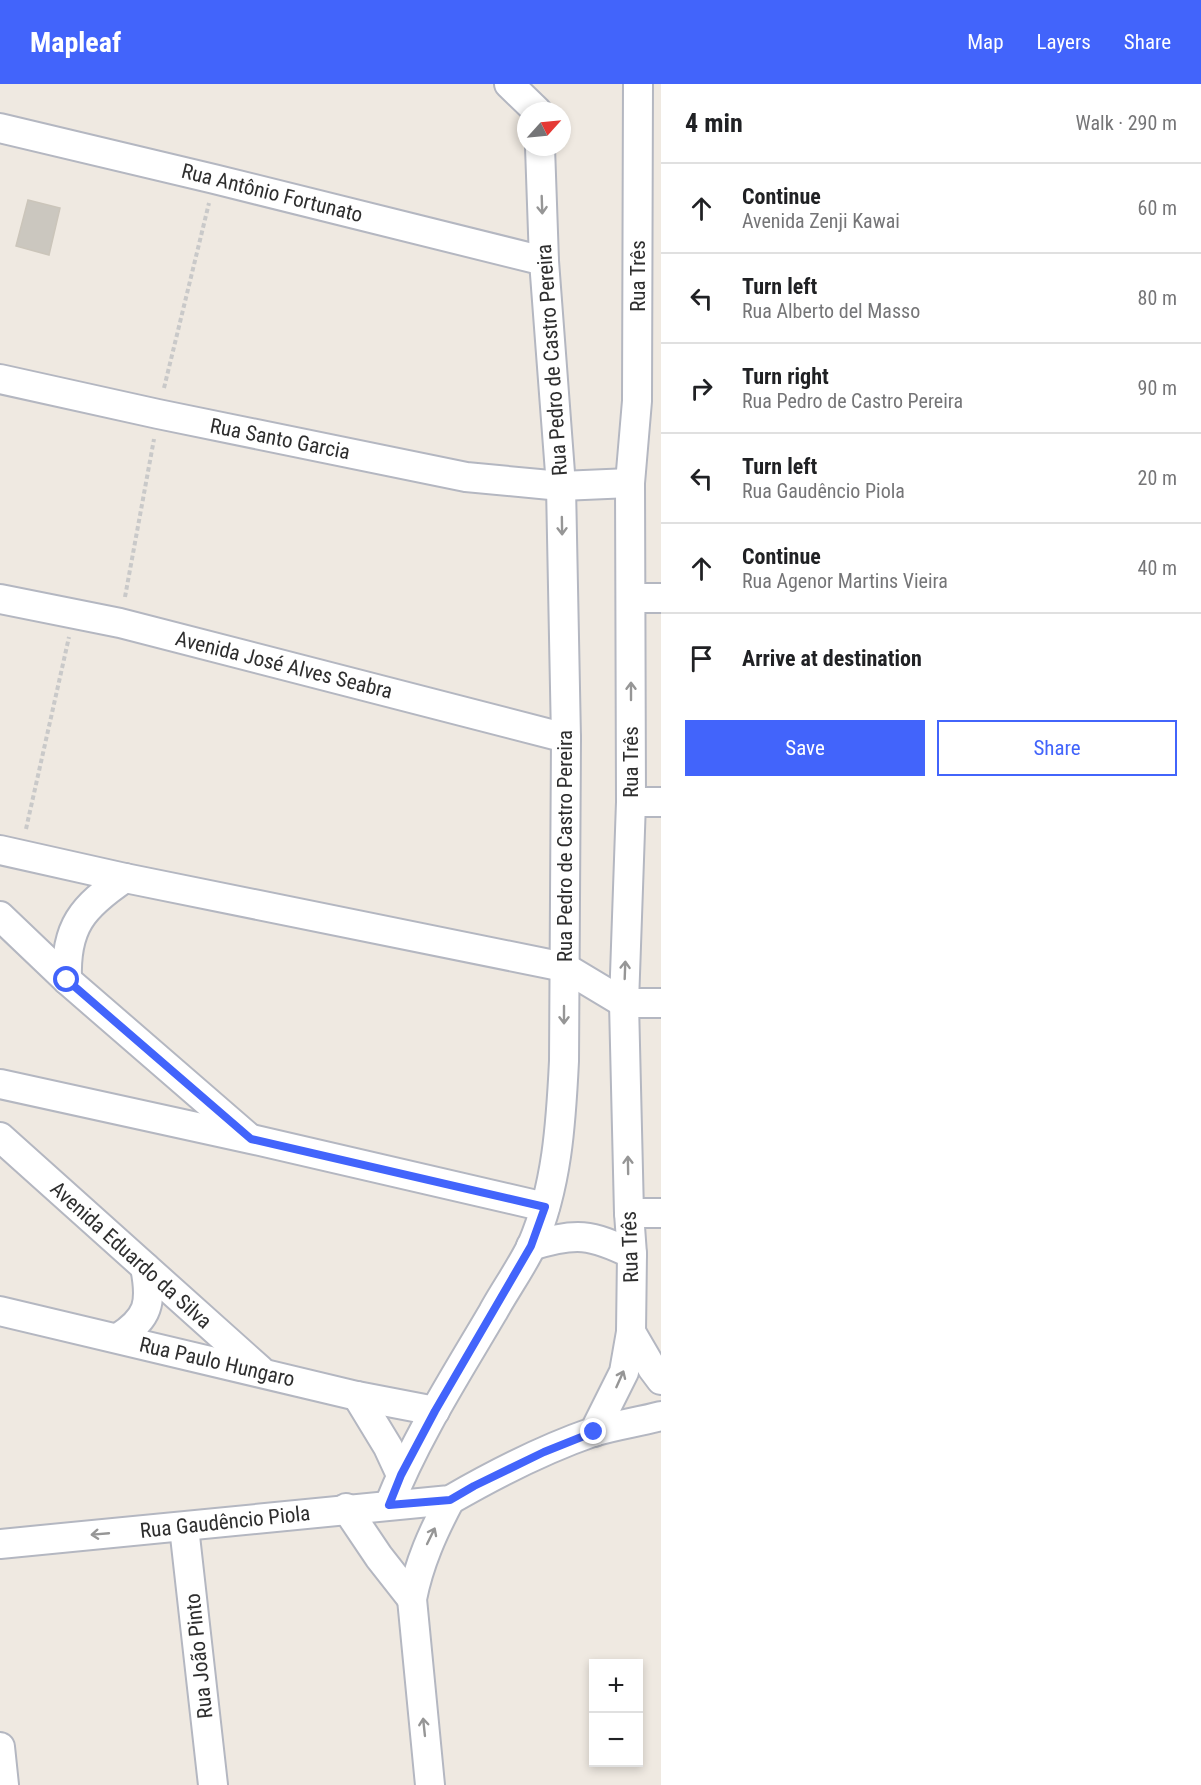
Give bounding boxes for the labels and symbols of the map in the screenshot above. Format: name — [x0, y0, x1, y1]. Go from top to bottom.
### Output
north arrow — [517, 102, 571, 156]
street label: Rua Antônio Fortunato — [179, 159, 365, 227]
one-way arrow — [536, 195, 547, 215]
street label: Rua Três — [626, 240, 650, 312]
street label: Rua Pedro de Castro Pereira — [532, 243, 572, 477]
street label: Rua Santo Garcia — [208, 414, 352, 464]
one-way arrow — [556, 515, 568, 535]
street label: Avenida José Alves Seabra — [173, 626, 395, 704]
one-way arrow — [625, 682, 637, 702]
street label: Rua Três — [619, 726, 643, 798]
street label: Rua Pedro de Castro Pereira — [553, 730, 577, 962]
one-way arrow — [620, 961, 631, 981]
route start — [53, 966, 79, 992]
one-way arrow — [558, 1004, 570, 1024]
one-way arrow — [622, 1156, 633, 1176]
street label: Avenida Eduardo da Silva — [46, 1176, 216, 1334]
street label: Rua Três — [617, 1211, 643, 1283]
street label: Rua Paulo Hungaro — [137, 1332, 297, 1392]
one-way arrow — [615, 1371, 627, 1389]
route end — [580, 1418, 606, 1444]
street label: Rua Gaudêncio Piola — [139, 1501, 311, 1543]
one-way arrow — [426, 1527, 438, 1545]
one-way arrow — [90, 1529, 110, 1540]
street label: Rua João Pinto — [181, 1592, 217, 1720]
one-way arrow — [418, 1717, 429, 1737]

